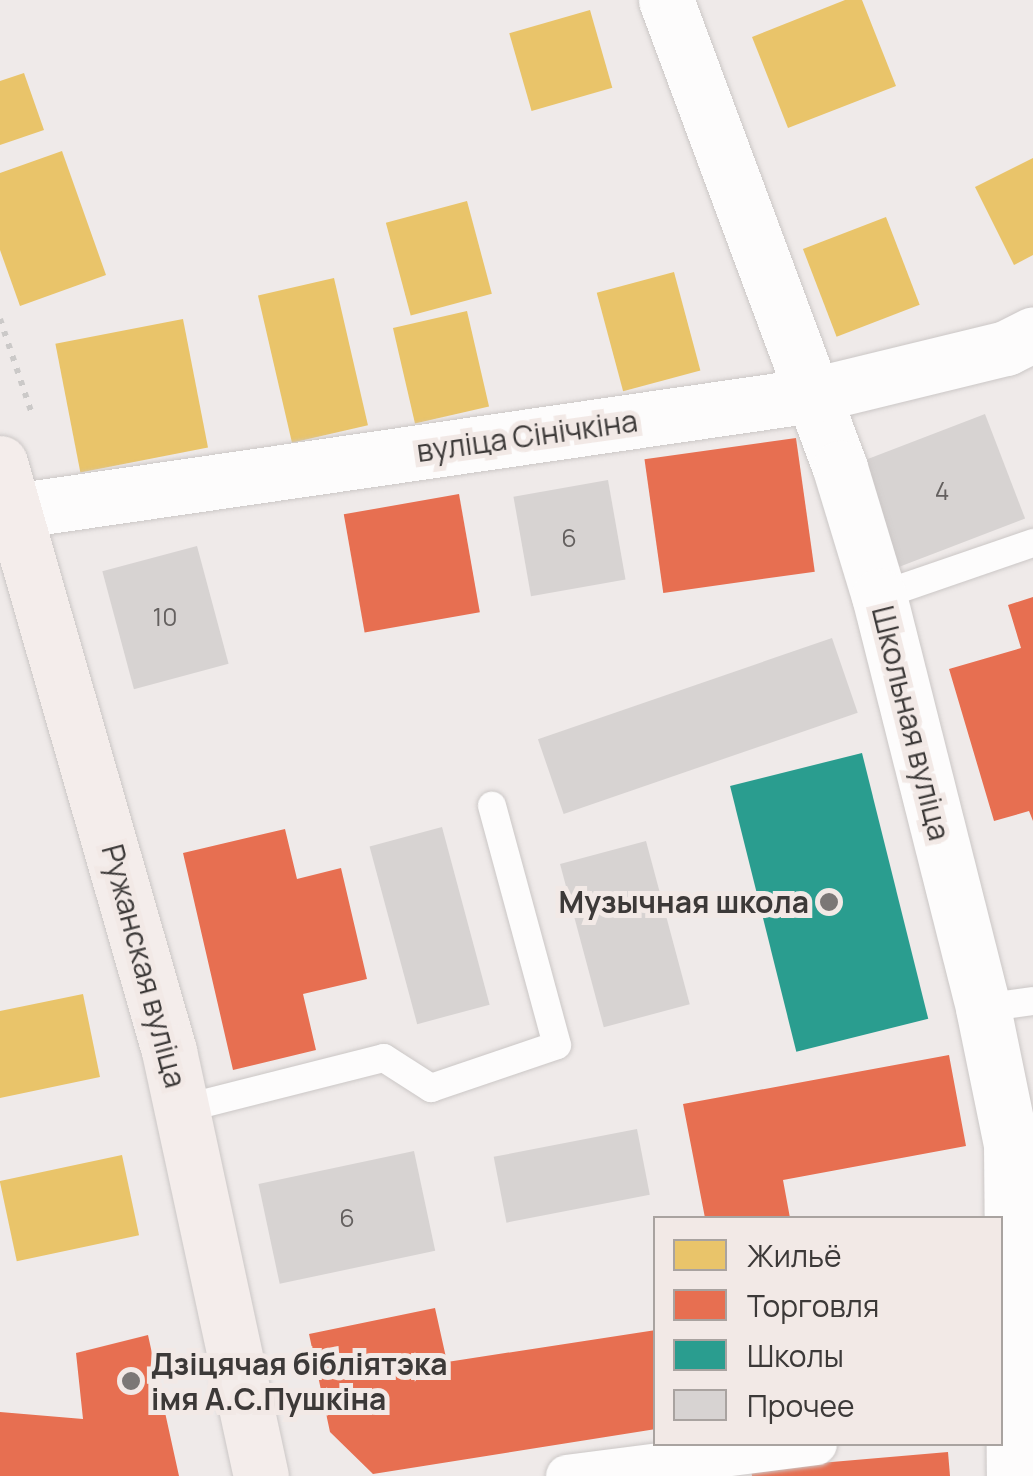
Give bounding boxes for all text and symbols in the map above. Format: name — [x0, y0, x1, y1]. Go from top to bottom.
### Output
street label: вуліца Сінічкіна — [414, 403, 640, 469]
house number: 4 — [935, 476, 949, 506]
house number: 6 — [561, 523, 577, 553]
house number: 10 — [153, 602, 177, 632]
street label: Школьная вуліца — [864, 602, 958, 844]
street label: Ружанская вуліца — [94, 841, 194, 1091]
place label: Музычная школа — [559, 884, 809, 920]
marker: Музычная школа — [818, 891, 840, 913]
house number: 6 — [339, 1203, 355, 1233]
legend — [653, 1216, 1003, 1446]
text: Жильё — [747, 1235, 842, 1276]
text: Торговля — [747, 1285, 879, 1326]
text: Школы — [747, 1335, 844, 1376]
place label: Дзіцячая бібліятэка імя А.С.Пушкіна — [151, 1346, 447, 1416]
marker: Дзіцячая бібліятэка імя А.С.Пушкіна — [120, 1370, 142, 1392]
text: Прочее — [747, 1385, 855, 1426]

